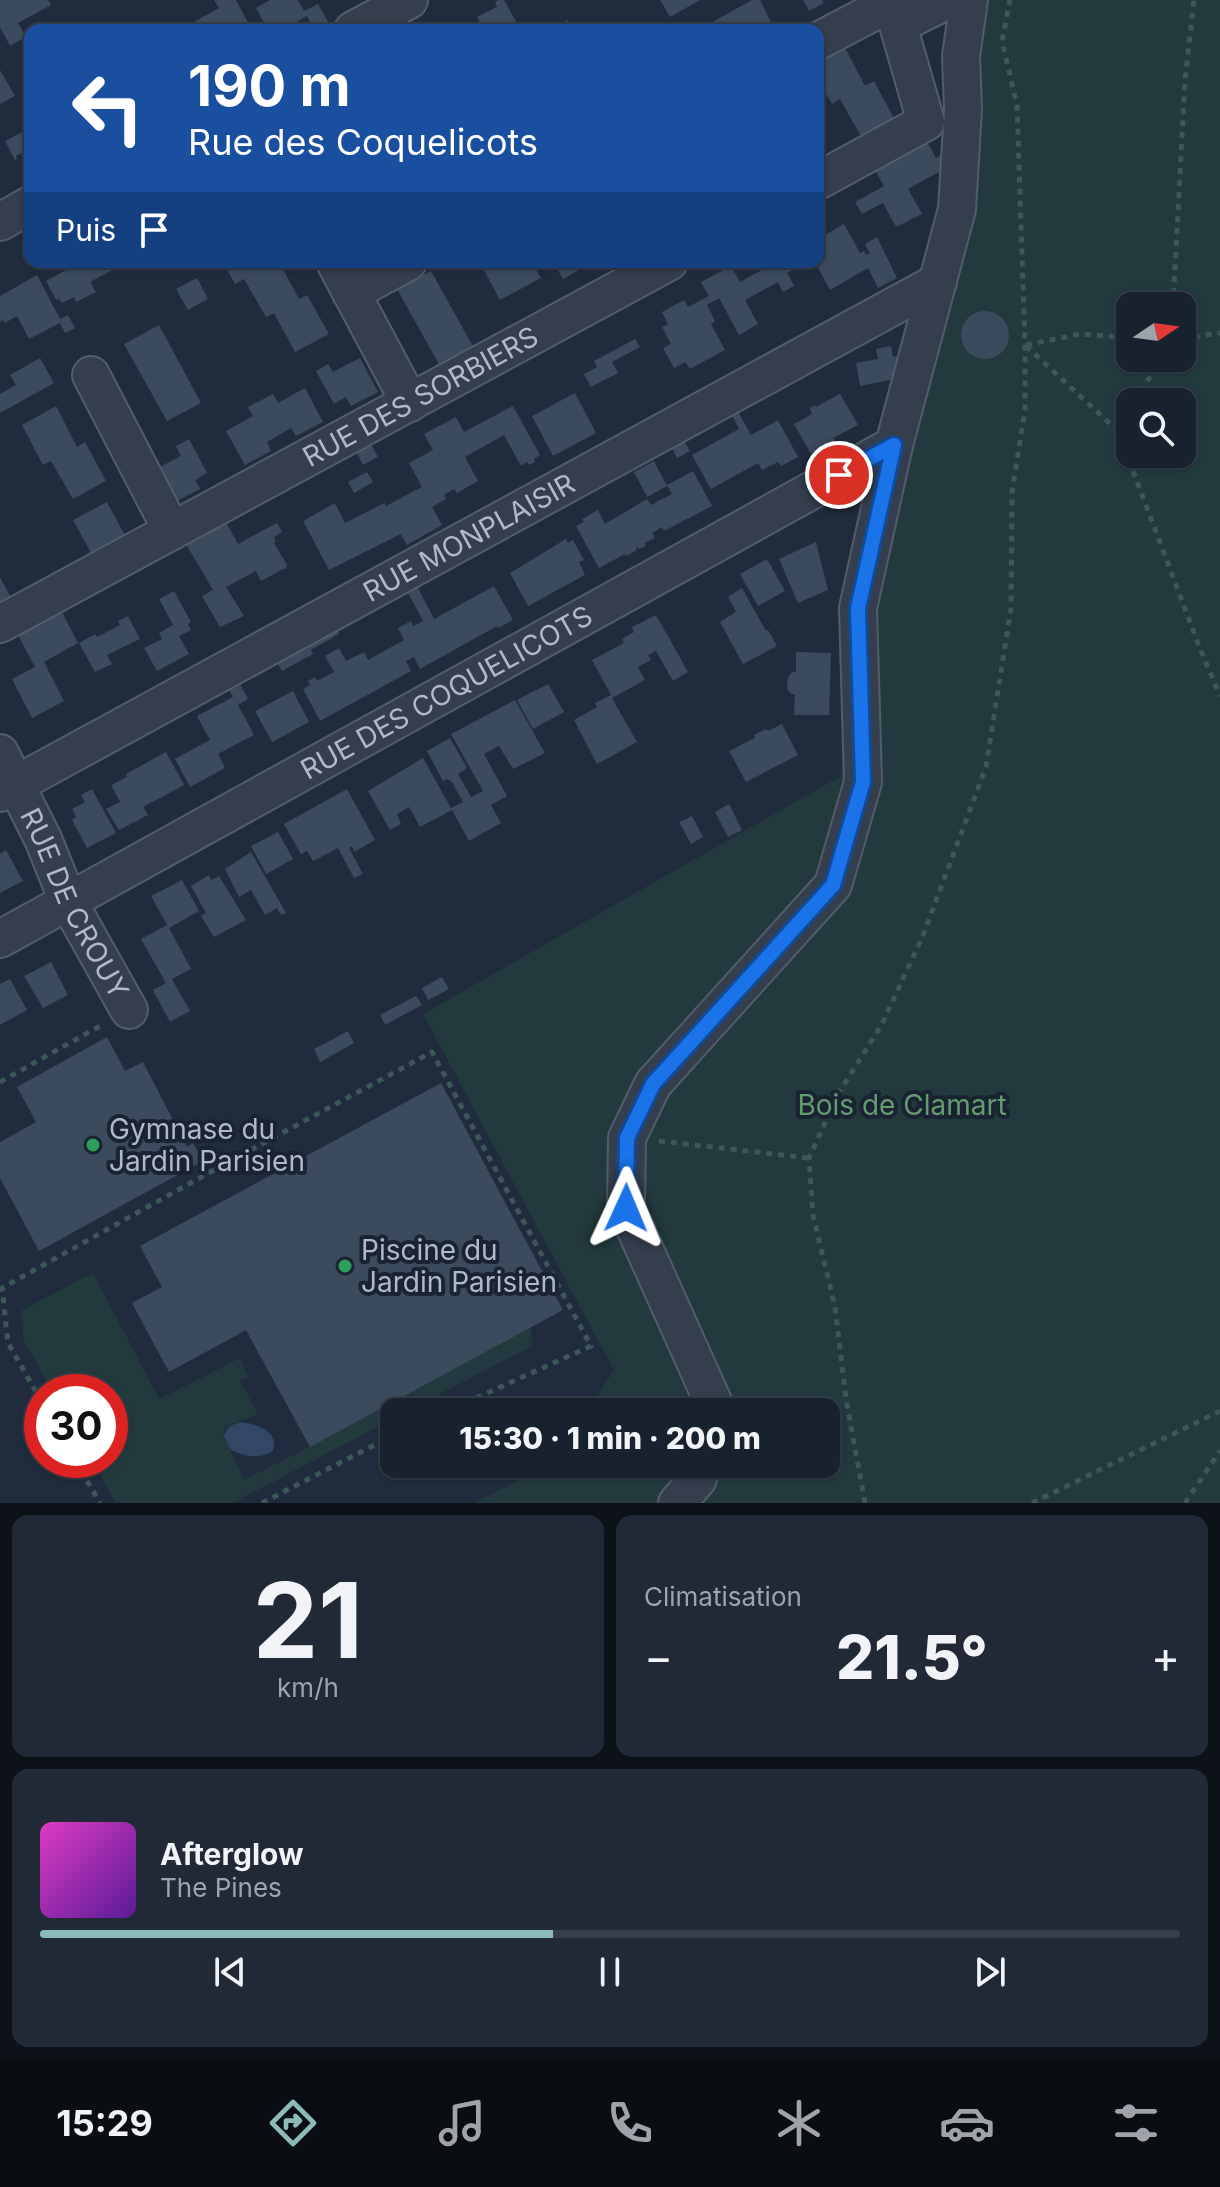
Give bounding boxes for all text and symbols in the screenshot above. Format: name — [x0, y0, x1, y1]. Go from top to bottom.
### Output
text: 190 m — [188, 52, 351, 120]
icon: left — [56, 56, 160, 160]
text: Rue des Coquelicots — [188, 120, 538, 164]
icon: arrive — [132, 208, 176, 252]
text: Puis — [56, 212, 116, 248]
north arrow — [1116, 292, 1196, 372]
map controls — [1116, 292, 1196, 468]
street label: RUE DES SORBIERS — [297, 319, 544, 474]
button: search — [1116, 388, 1196, 468]
pin — [805, 441, 873, 509]
icon: arrive — [817, 453, 861, 497]
street label: RUE MONPLAISIR — [357, 466, 580, 609]
street label: RUE DES COQUELICOTS — [295, 598, 598, 787]
street label: RUE DE CROUY — [13, 803, 136, 1005]
park label: Bois de Clamart — [797, 1088, 1007, 1122]
place label: Gymnase du Jardin Parisien — [109, 1112, 305, 1178]
marker: Gymnase du Jardin Parisien — [84, 1136, 102, 1154]
position arrow — [584, 1166, 668, 1250]
place label: Piscine du Jardin Parisien — [361, 1233, 557, 1299]
marker: Piscine du Jardin Parisien — [336, 1257, 354, 1275]
speed limit sign: 30 — [24, 1374, 128, 1478]
text: 15:30 · 1 min · 200 m — [459, 1420, 761, 1456]
text: 21 — [253, 1557, 363, 1683]
text: Climatisation — [644, 1581, 802, 1612]
text: 21.5° — [836, 1621, 988, 1693]
text: − — [644, 1630, 673, 1684]
text: + — [1151, 1630, 1180, 1684]
text: km/h — [277, 1672, 339, 1703]
text: Afterglow — [160, 1836, 304, 1872]
text: The Pines — [160, 1872, 282, 1903]
icon: previous — [208, 1950, 252, 1994]
icon: pause — [588, 1950, 632, 1994]
icon: next — [968, 1950, 1012, 1994]
icon: directions — [265, 2095, 321, 2151]
icon: music — [434, 2095, 490, 2151]
icon: phone — [602, 2095, 658, 2151]
icon: climate — [771, 2095, 827, 2151]
icon: car — [939, 2095, 995, 2151]
icon: filters — [1108, 2095, 1164, 2151]
text: 15:29 — [56, 2101, 153, 2145]

